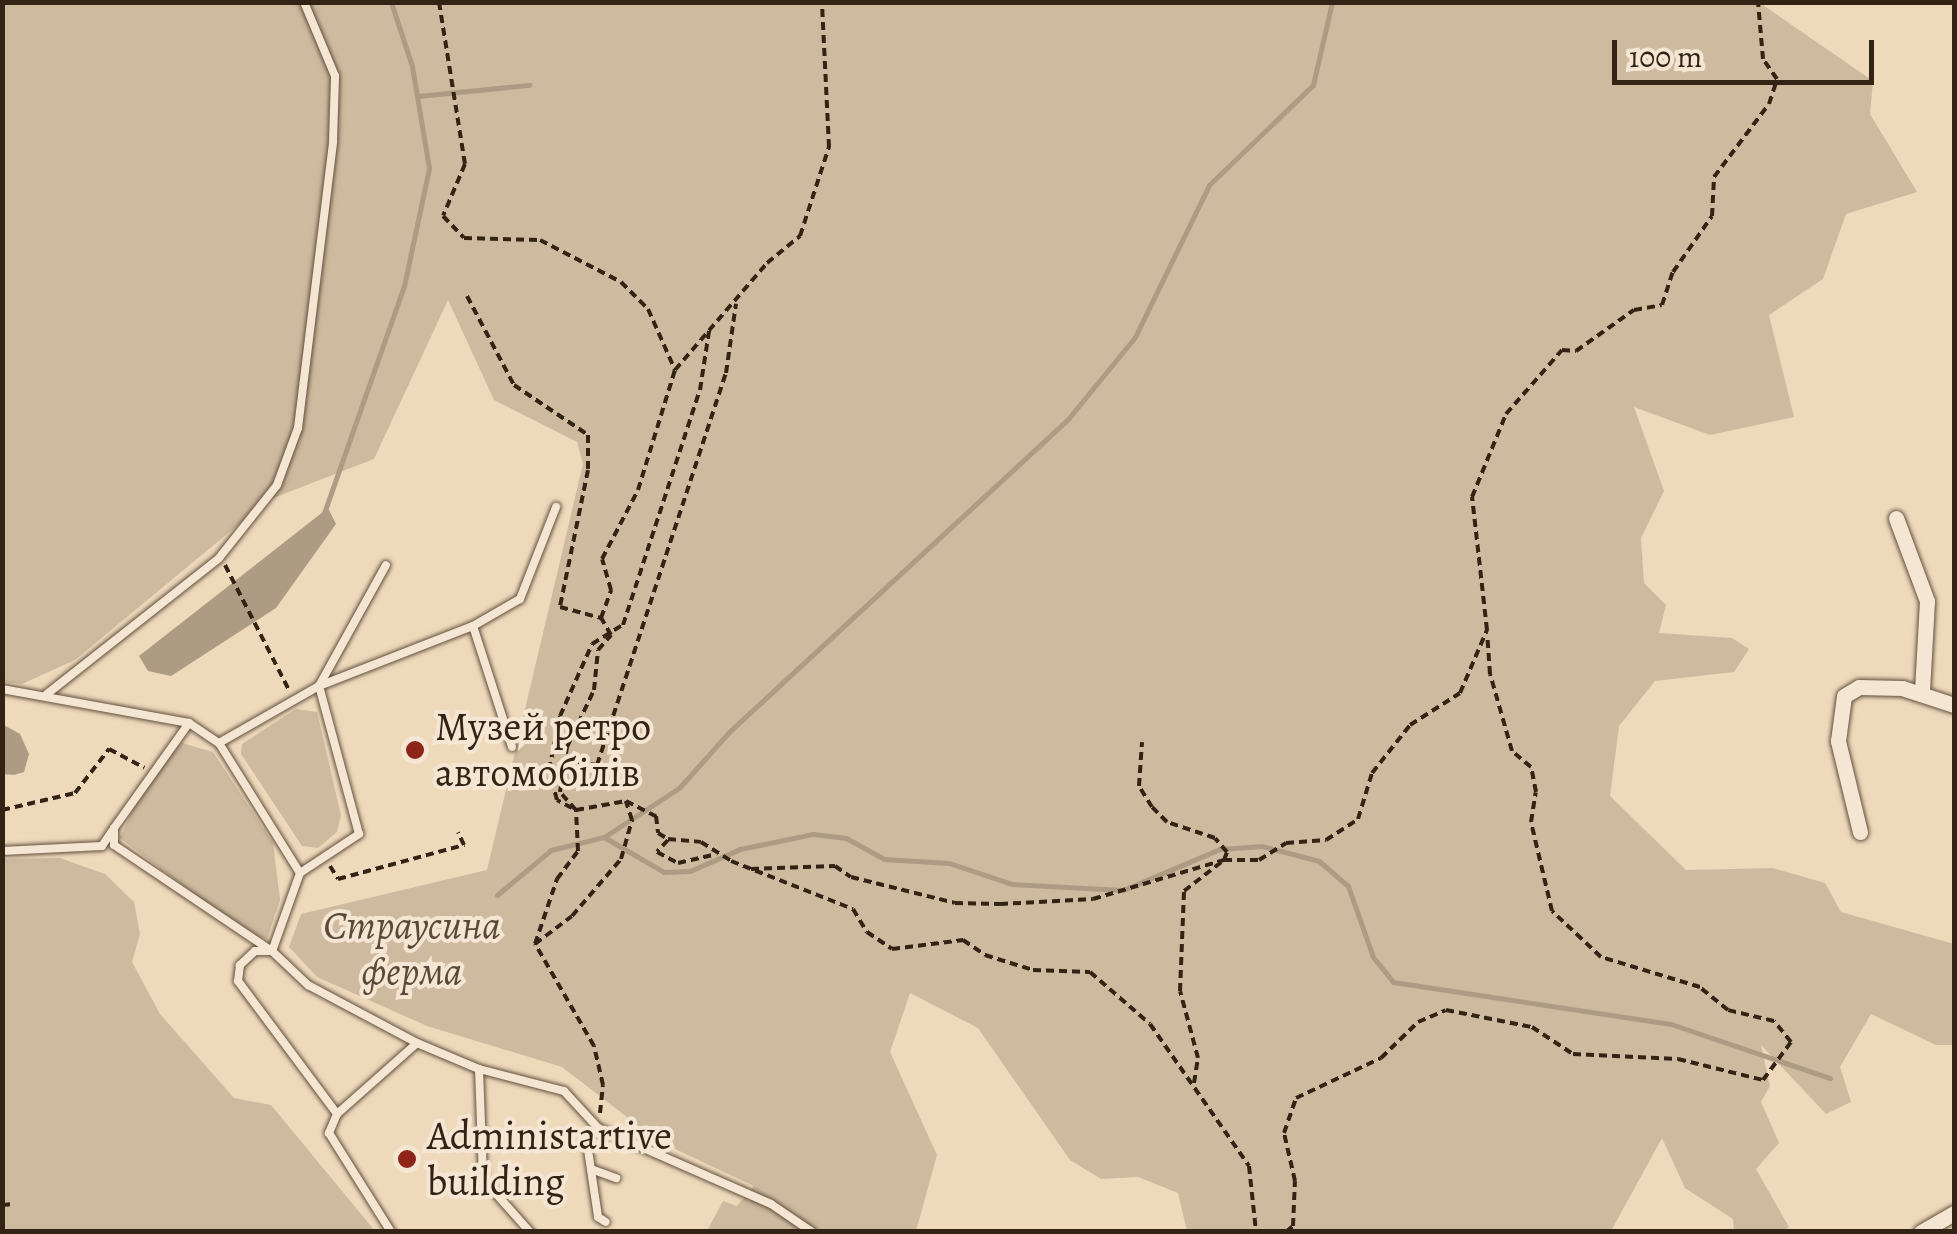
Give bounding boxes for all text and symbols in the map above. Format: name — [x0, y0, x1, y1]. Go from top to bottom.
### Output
scale bar — [1617, 20, 1880, 82]
text: 100 m — [1629, 37, 1702, 77]
place label: Музей ретро автомобілів — [435, 703, 651, 797]
marker: Музей ретро автомобілів — [404, 739, 426, 761]
park label: Страусина ферма — [323, 902, 501, 996]
place label: Administartive building — [427, 1112, 672, 1206]
marker: Administartive building — [396, 1148, 418, 1170]

